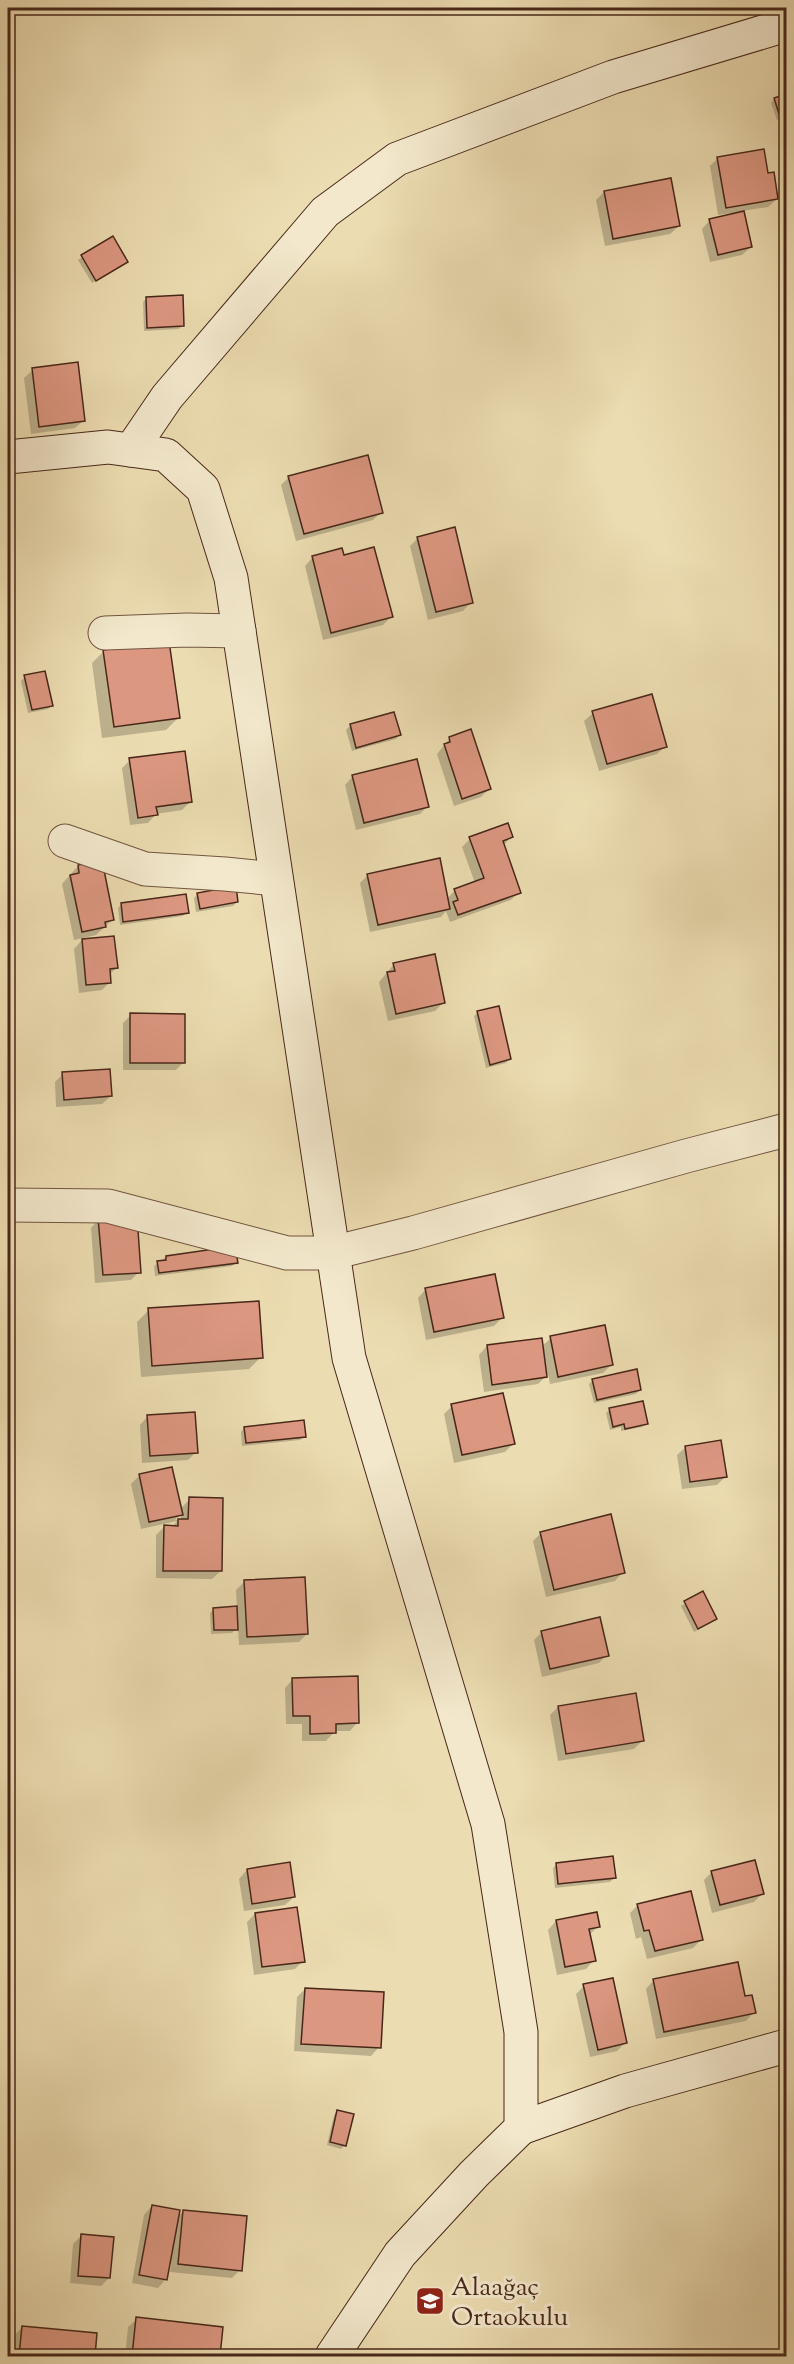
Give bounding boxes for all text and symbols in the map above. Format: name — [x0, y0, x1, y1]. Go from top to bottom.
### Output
place label: Alaağaç Ortaokulu — [451, 2270, 568, 2337]
school or university icon: Alaağaç Ortaokulu — [414, 2285, 446, 2317]

